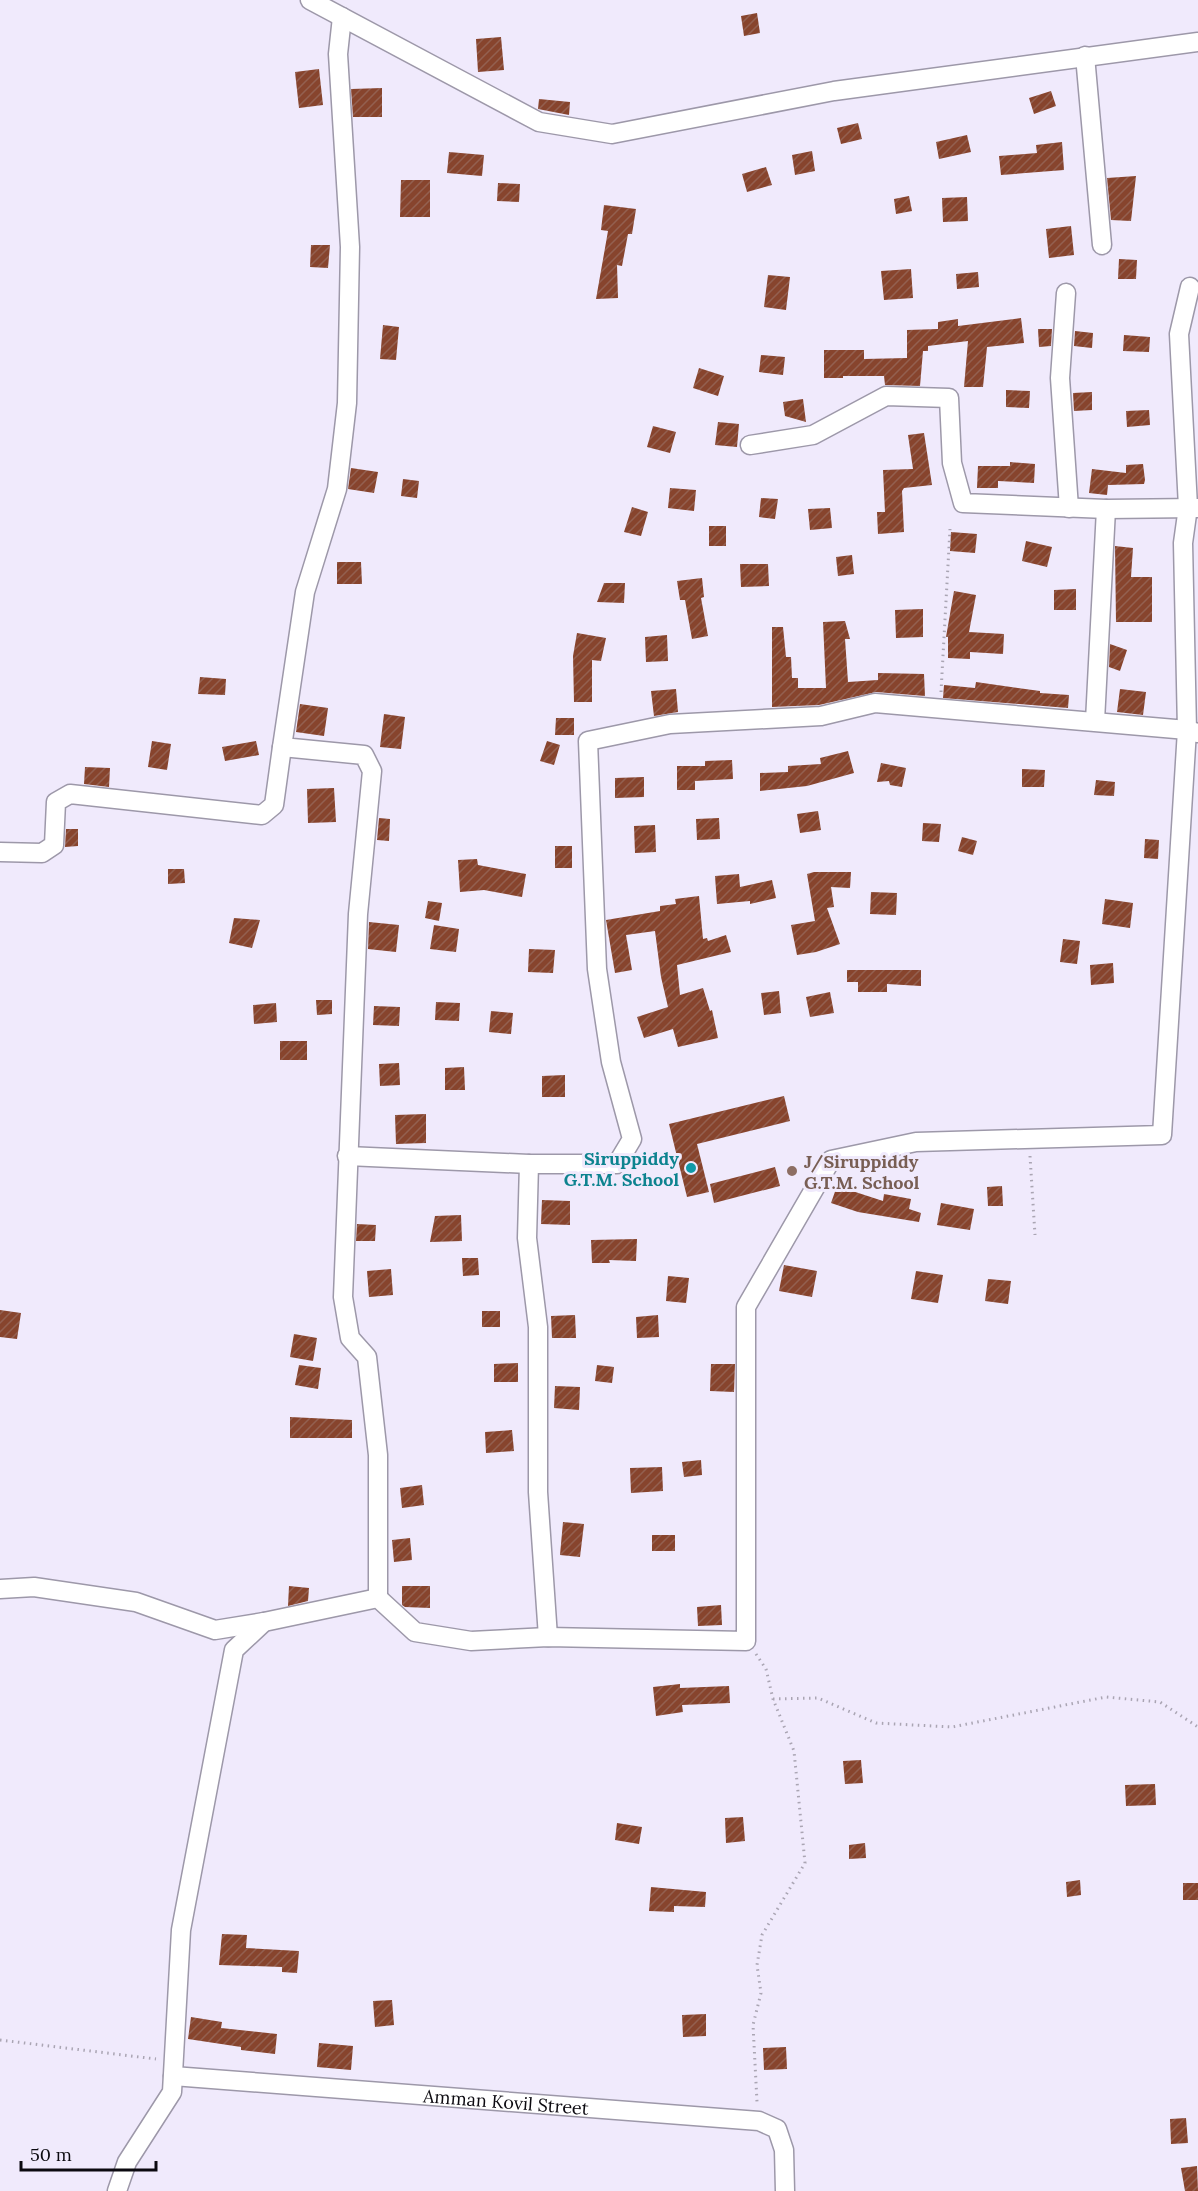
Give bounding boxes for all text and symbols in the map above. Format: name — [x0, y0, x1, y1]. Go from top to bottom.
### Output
place label: Siruppiddy G.T.M. School — [564, 1147, 679, 1191]
place label: J/Siruppiddy G.T.M. School — [804, 1150, 920, 1194]
marker: Siruppiddy G.T.M. School — [684, 1161, 698, 1175]
marker: J/Siruppiddy G.T.M. School — [785, 1164, 799, 1178]
street label: Amman Kovil Street — [421, 2084, 590, 2119]
scale bar — [21, 2134, 156, 2172]
text: 50 m — [30, 2143, 72, 2166]

